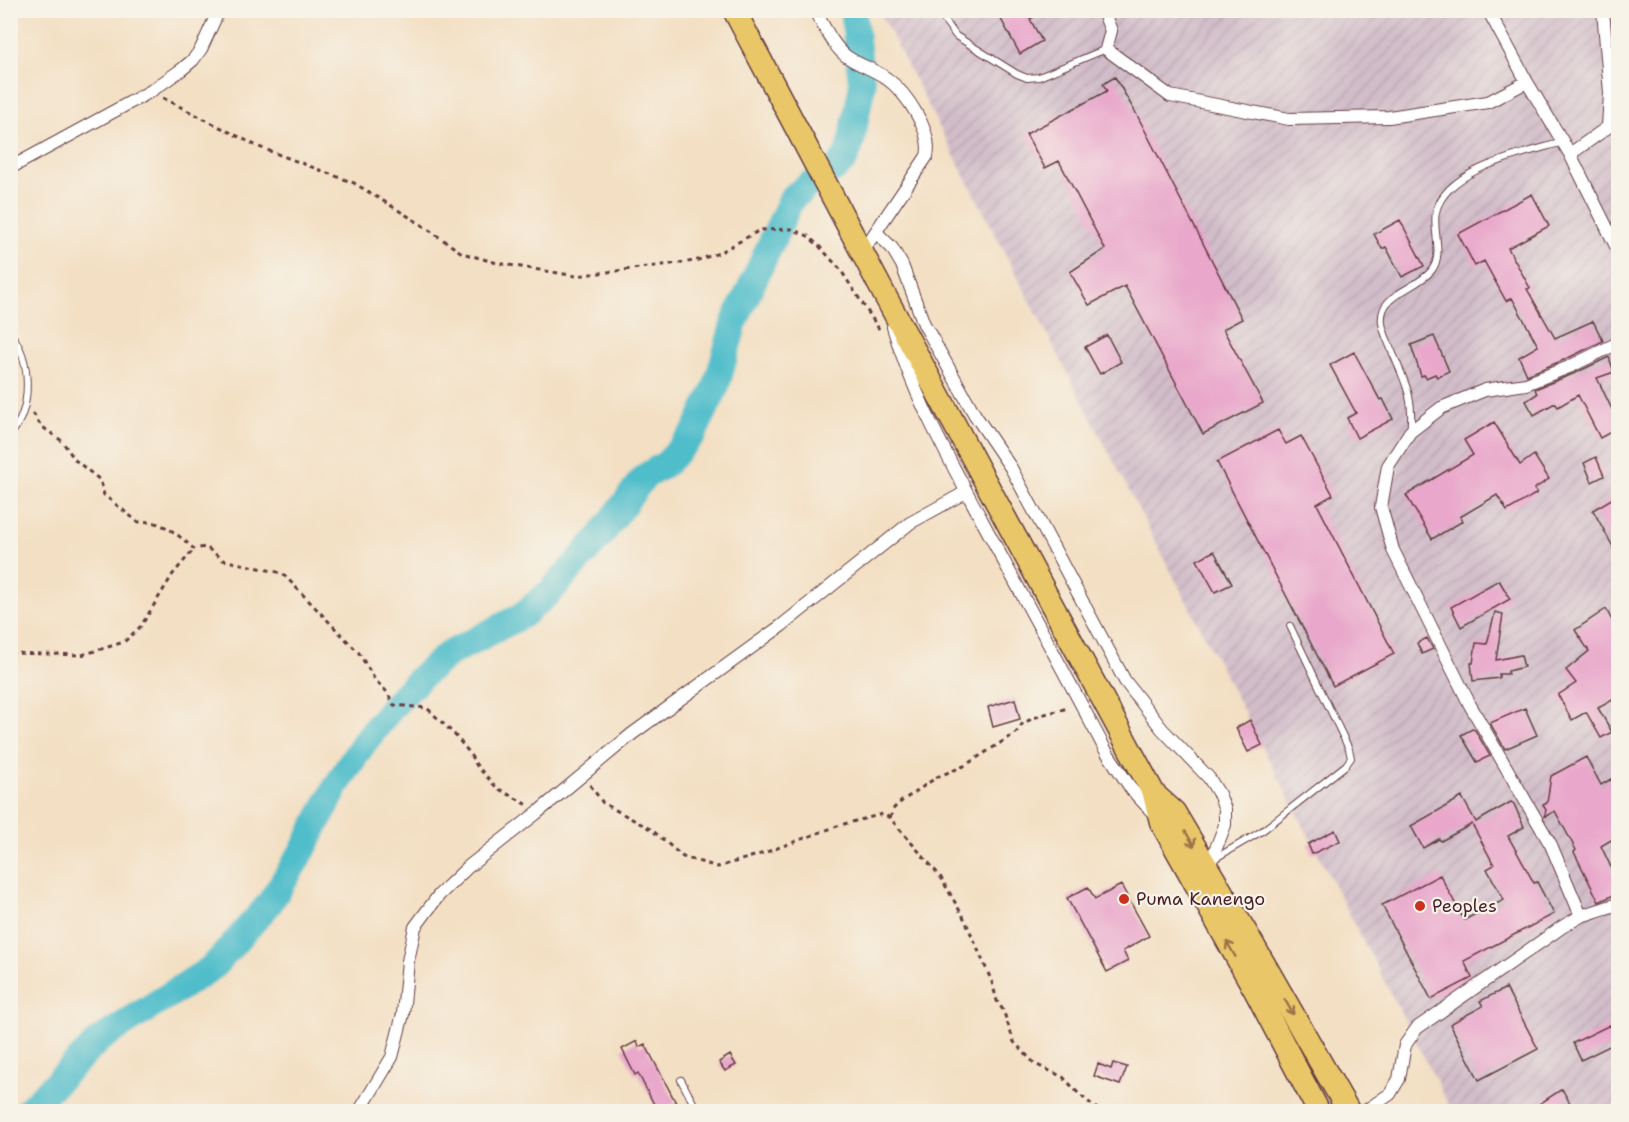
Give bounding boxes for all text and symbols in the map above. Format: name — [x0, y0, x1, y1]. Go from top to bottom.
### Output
one-way arrow — [1184, 830, 1196, 847]
place label: Puma Kanengo — [1136, 887, 1265, 911]
marker: Puma Kanengo — [1117, 892, 1131, 906]
place label: Peoples — [1432, 894, 1497, 918]
marker: Peoples — [1413, 899, 1427, 913]
one-way arrow — [1225, 941, 1237, 958]
one-way arrow — [1283, 998, 1295, 1015]

